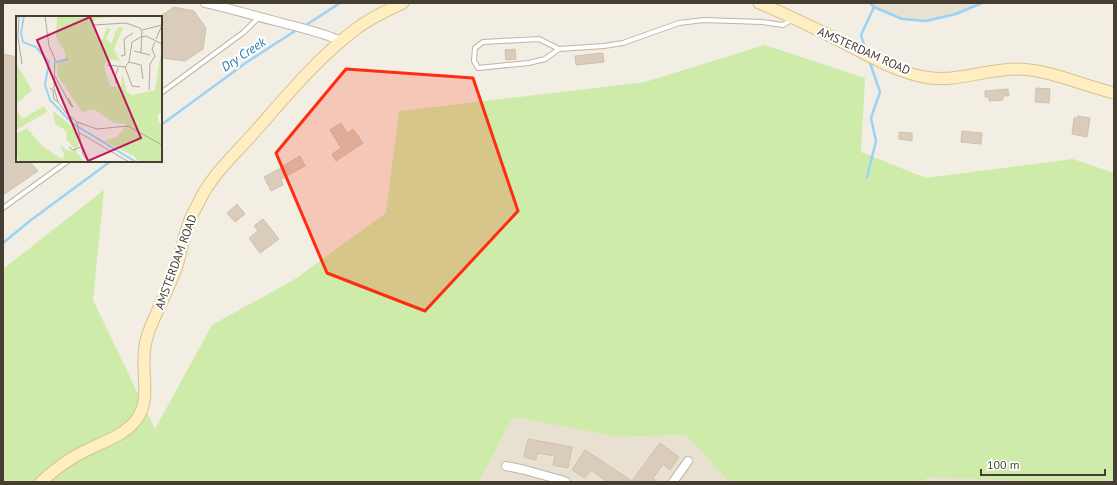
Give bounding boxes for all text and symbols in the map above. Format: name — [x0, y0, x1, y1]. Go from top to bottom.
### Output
inset map — [16, 16, 162, 162]
street label: AMSTERDAM ROAD — [816, 23, 913, 78]
water label: Dry Creek — [218, 33, 270, 75]
street label: AMSTERDAM ROAD — [151, 212, 200, 311]
scale bar — [981, 451, 1105, 477]
text: 100 m — [987, 457, 1020, 472]

